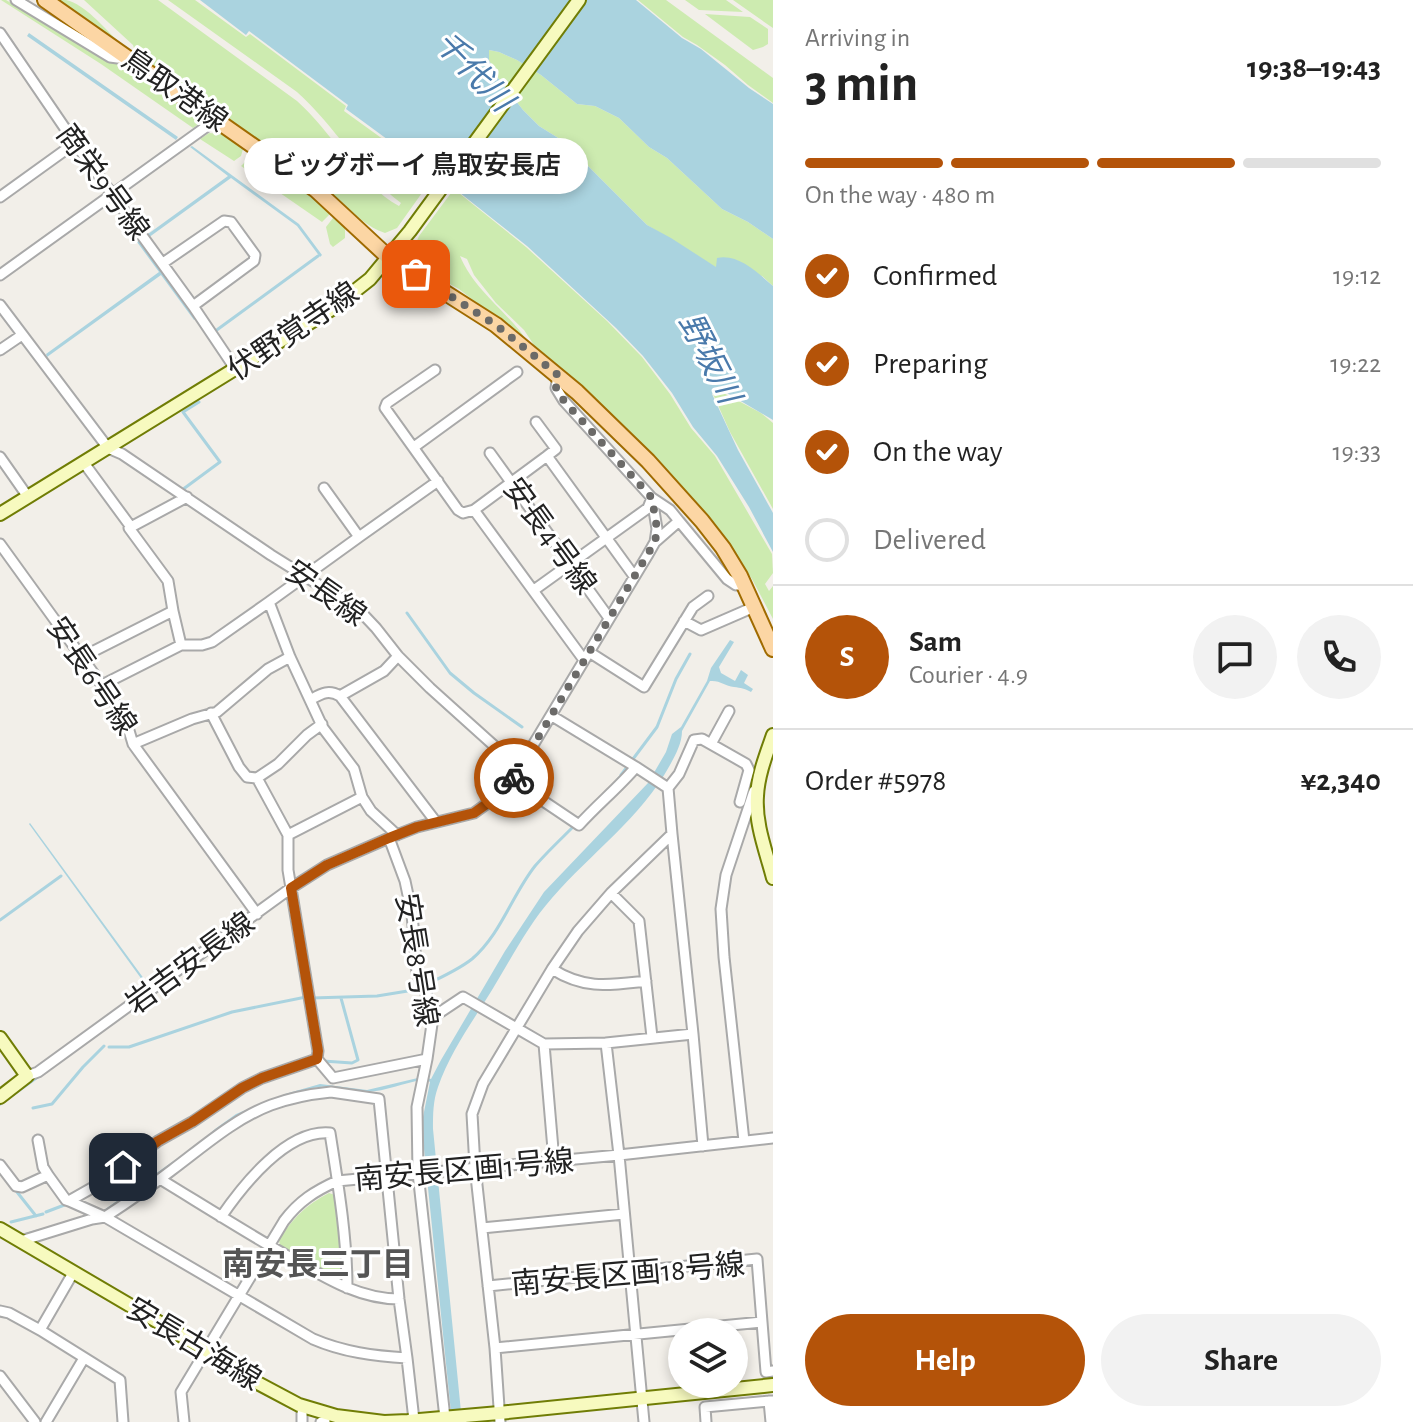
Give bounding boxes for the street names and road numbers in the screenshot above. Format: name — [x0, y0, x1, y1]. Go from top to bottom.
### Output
street label: 鳥取港線 — [117, 42, 233, 138]
street label: 商栄9号線 — [51, 118, 155, 246]
street label: 伏野覚寺線 — [222, 276, 364, 386]
street label: 安長4号線 — [498, 472, 602, 600]
street label: 安長線 — [280, 554, 372, 632]
street label: 安長6号線 — [41, 611, 143, 741]
street label: 安長8号線 — [391, 891, 443, 1029]
street label: 岩吉安長線 — [120, 906, 260, 1020]
street label: 南安長区画1号線 — [353, 1144, 575, 1196]
street label: 南安長区画18号線 — [510, 1248, 746, 1300]
street label: 安長古海線 — [121, 1292, 267, 1396]

